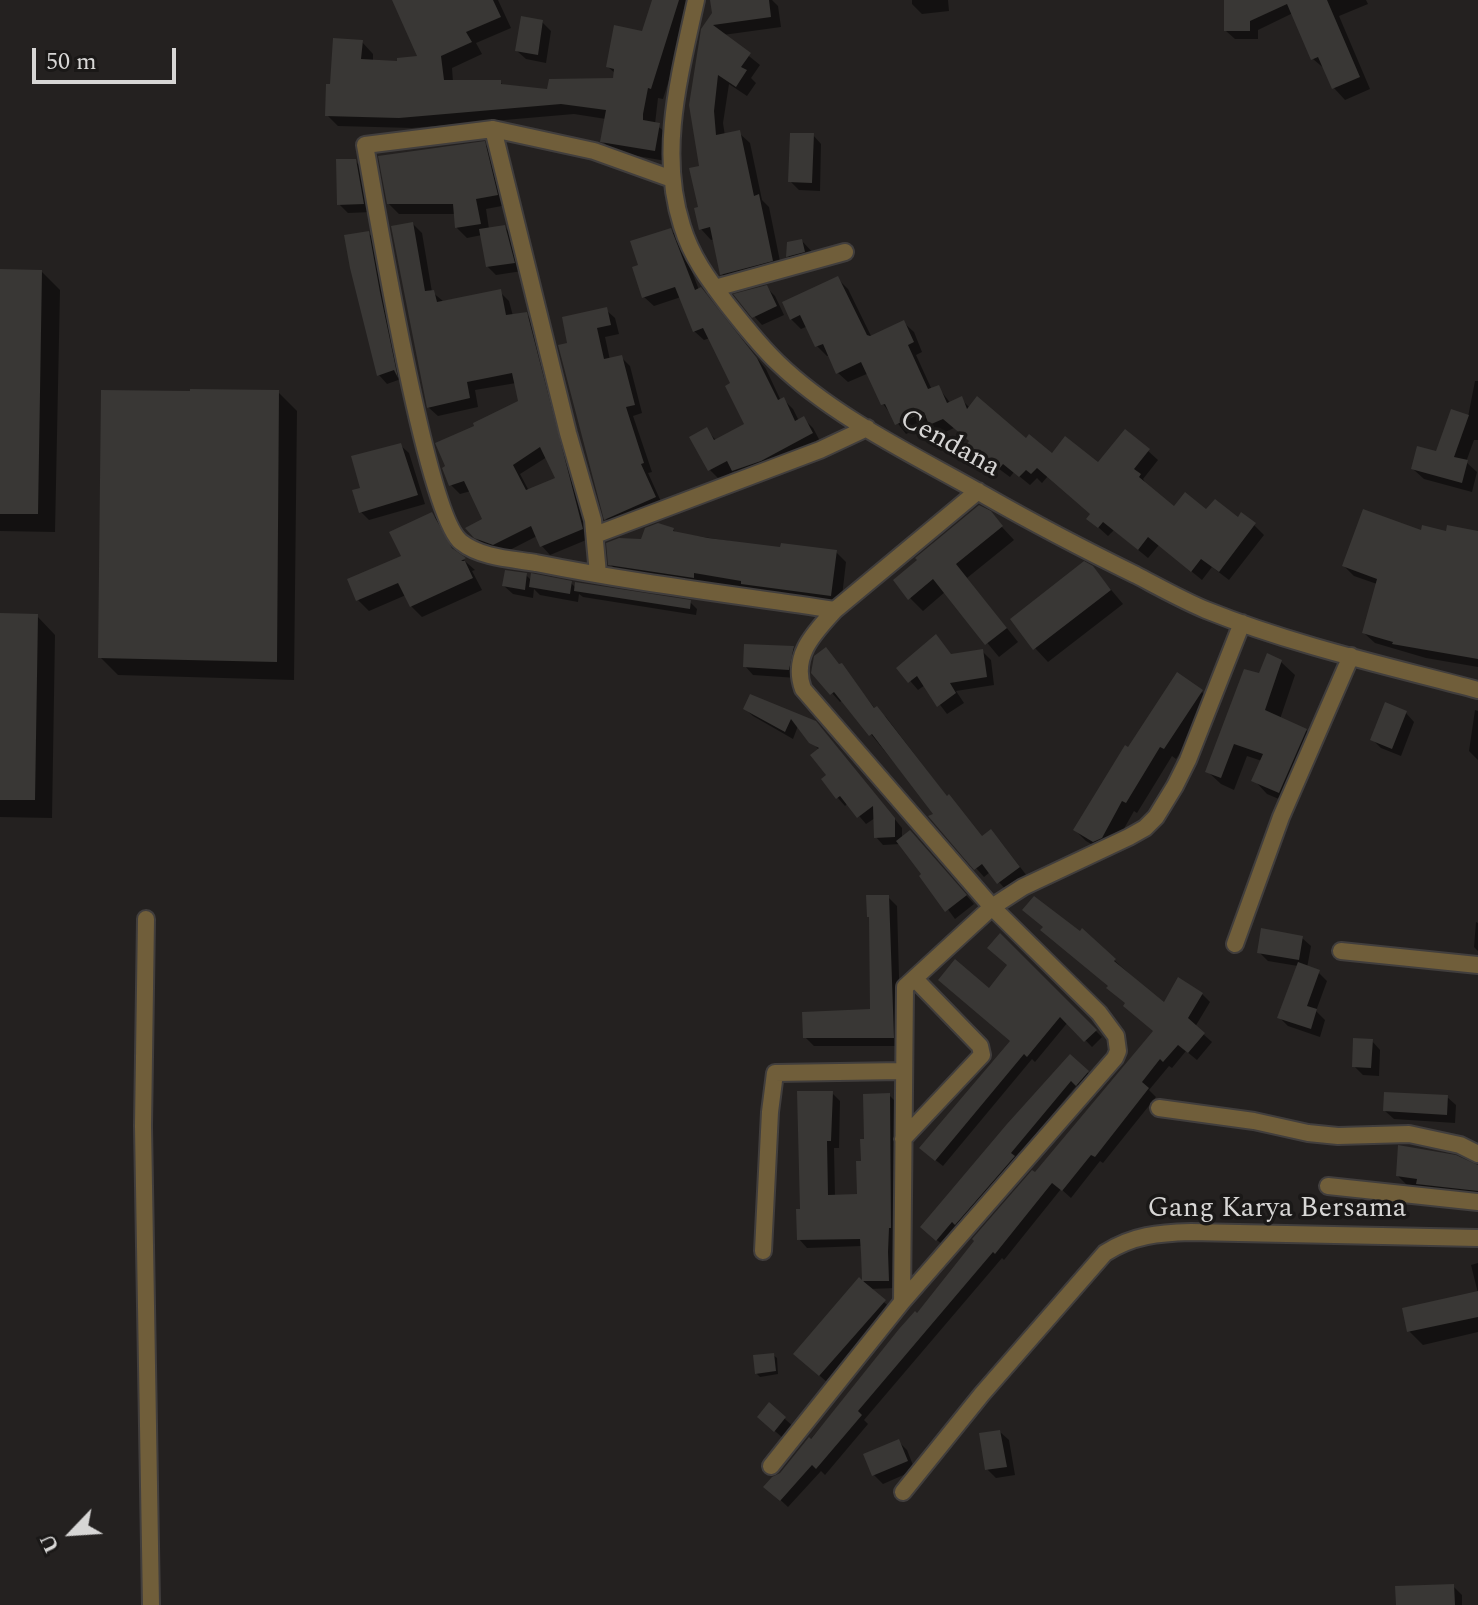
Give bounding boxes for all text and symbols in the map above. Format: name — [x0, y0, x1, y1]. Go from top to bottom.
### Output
scale bar — [36, 32, 180, 82]
text: 50 m — [46, 44, 97, 80]
street label: Cendana — [893, 404, 1005, 486]
street label: Gang Karya Bersama — [1148, 1194, 1406, 1228]
north arrow — [32, 1493, 112, 1573]
text: U — [31, 1528, 69, 1559]

